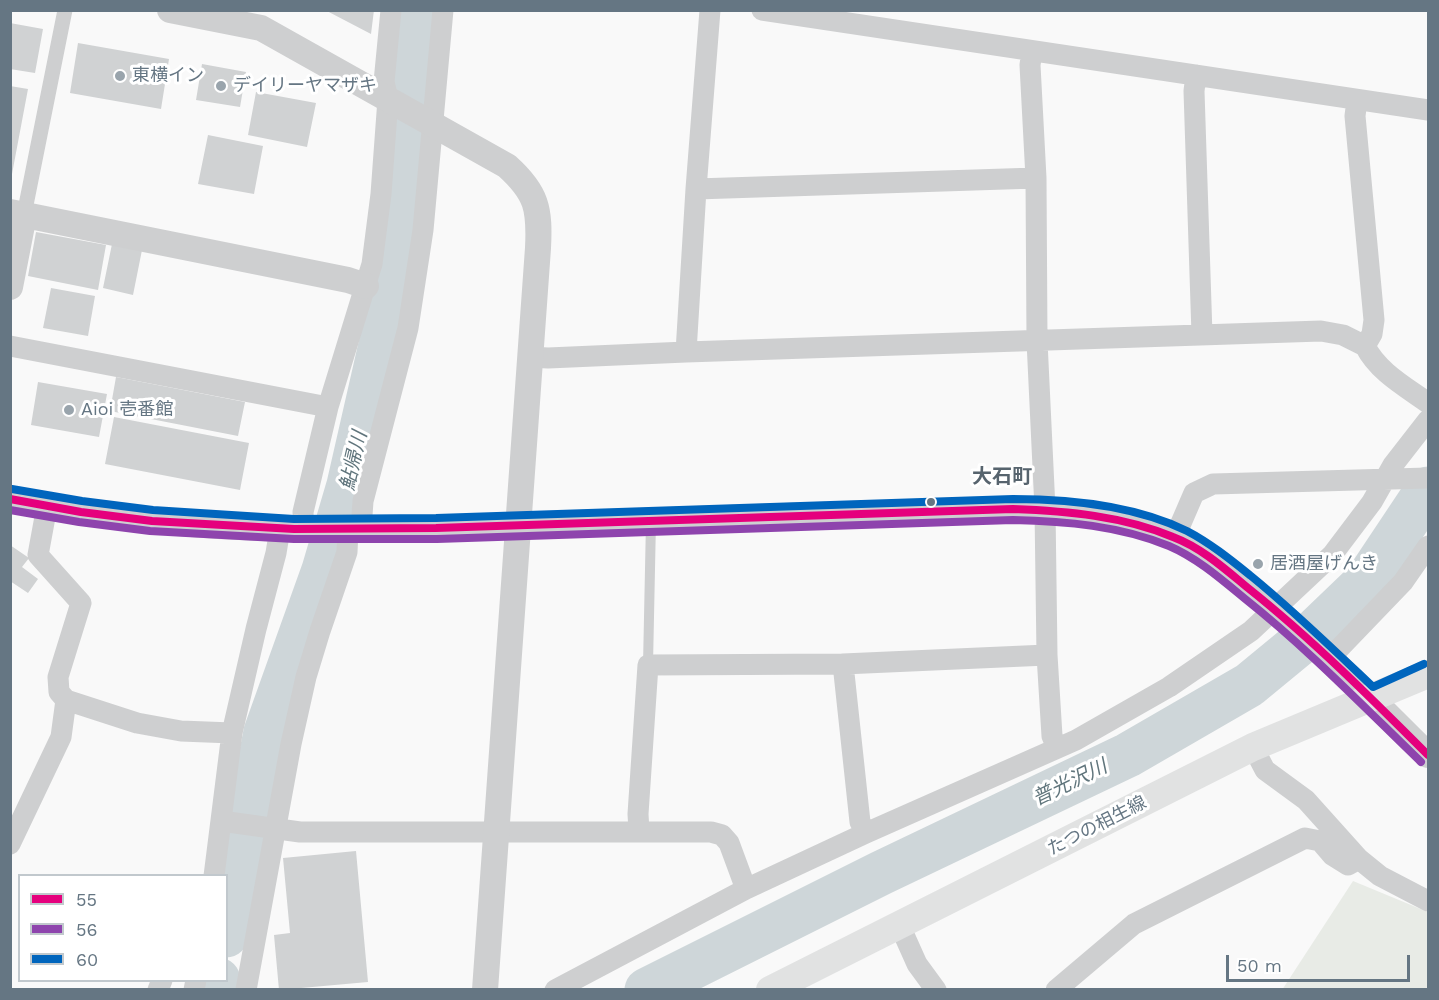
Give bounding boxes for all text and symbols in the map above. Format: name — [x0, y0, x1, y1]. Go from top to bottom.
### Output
place label: 東横イン — [132, 65, 204, 87]
marker: 東横イン — [113, 69, 127, 83]
place label: デイリーヤマザキ — [233, 75, 377, 97]
marker: デイリーヤマザキ — [214, 79, 228, 93]
place label: Aioi 壱番館 — [81, 399, 173, 421]
marker: Aioi 壱番館 — [62, 403, 76, 417]
water label: 鮎帰川 — [336, 429, 372, 493]
district label: 大石町 — [972, 465, 1032, 489]
unlabelled marker — [925, 496, 937, 508]
place label: 居酒屋げんき — [1270, 553, 1378, 575]
marker: 居酒屋げんき — [1251, 557, 1265, 571]
water label: 普光沢川 — [1029, 755, 1111, 811]
street label: たつの相生線 — [1044, 792, 1150, 860]
legend — [18, 874, 228, 982]
text: 55 — [76, 889, 97, 910]
text: 56 — [76, 919, 97, 940]
scale bar — [1229, 943, 1414, 981]
text: 60 — [76, 949, 98, 970]
text: 50 m — [1237, 955, 1282, 976]

